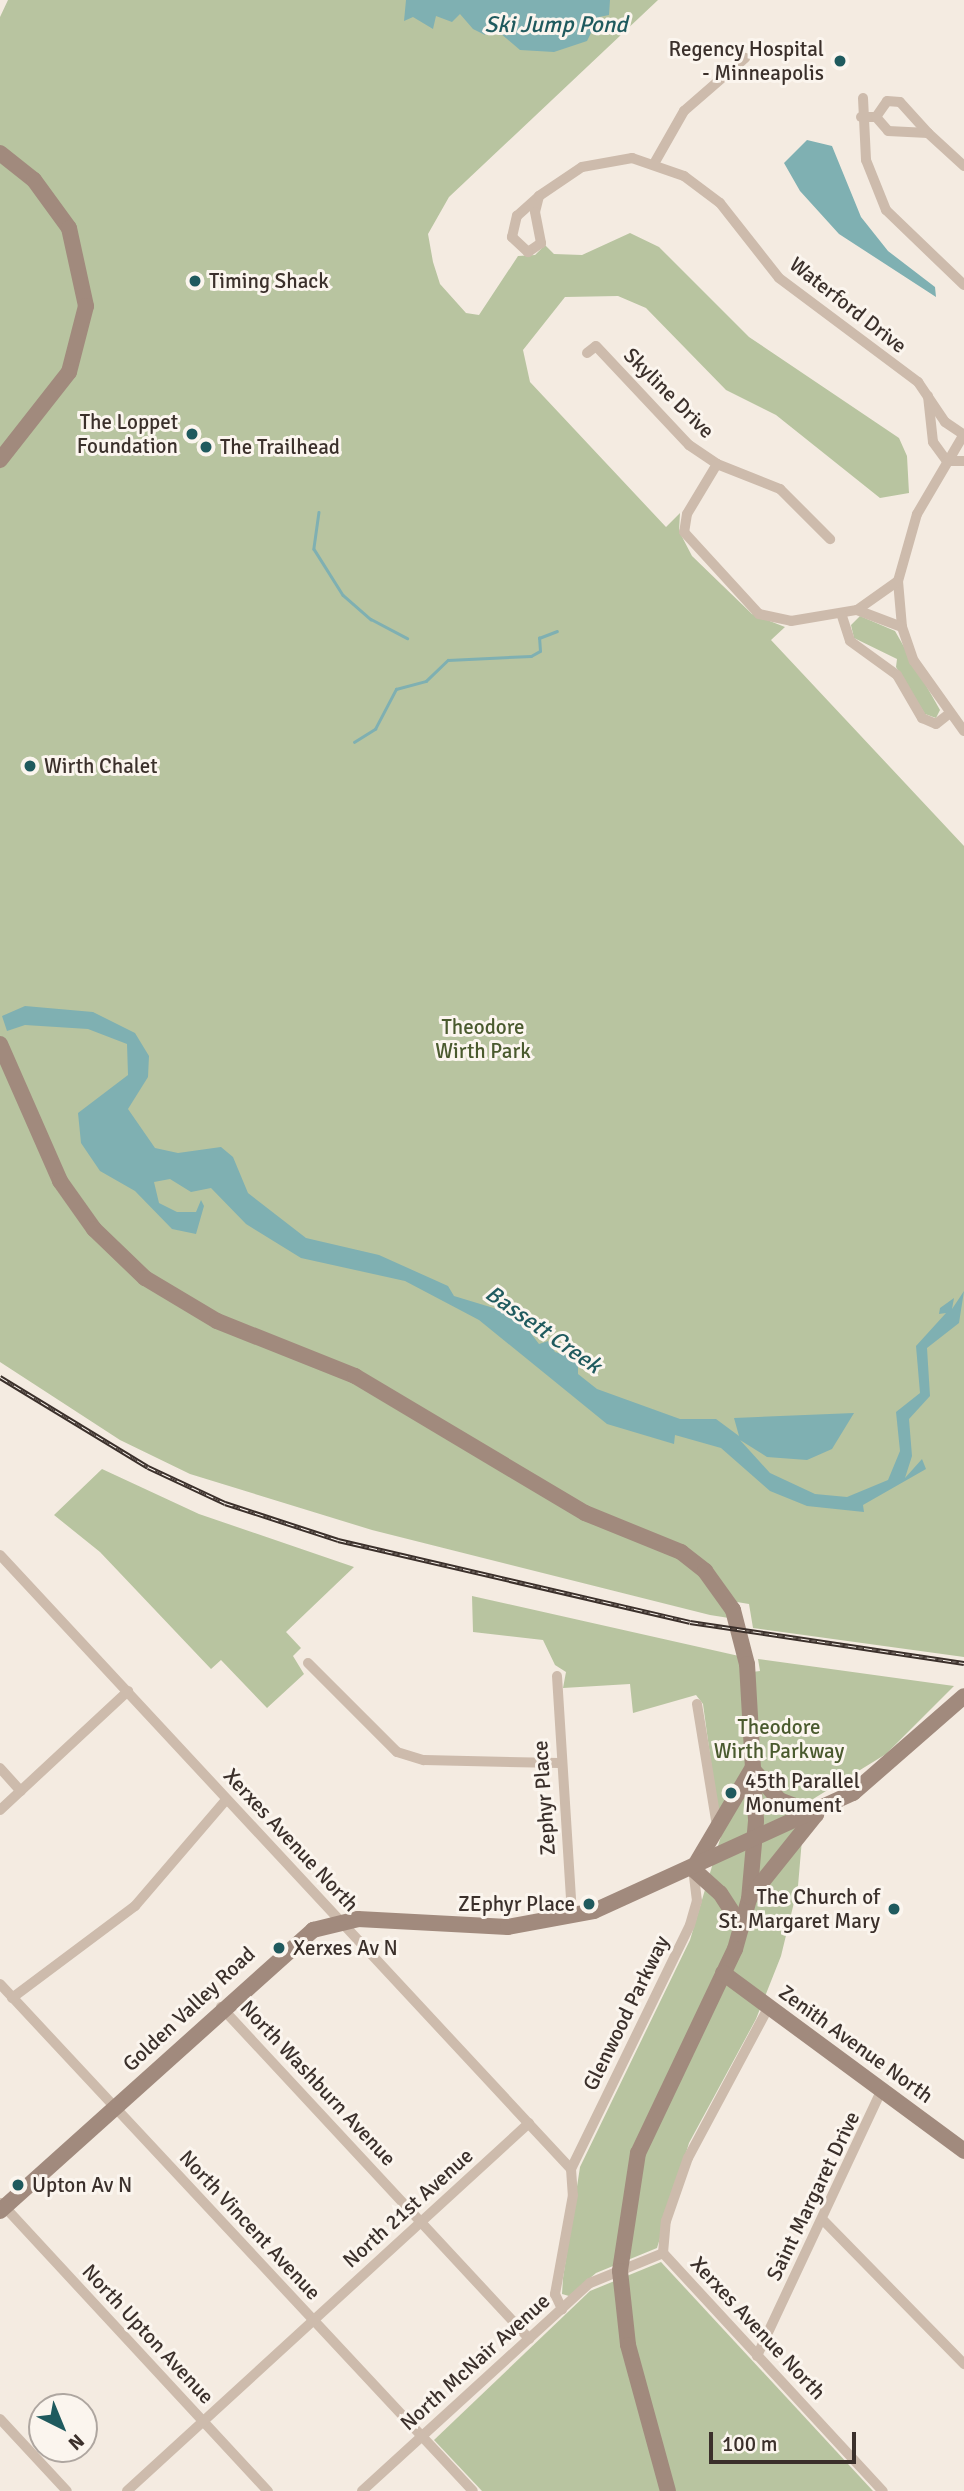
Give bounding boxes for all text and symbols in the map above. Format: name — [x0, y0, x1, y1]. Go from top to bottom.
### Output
water label: Ski Jump Pond — [484, 11, 628, 39]
place label: Regency Hospital - Minneapolis — [669, 36, 824, 86]
marker: Regency Hospital - Minneapolis — [830, 51, 850, 71]
street label: Waterford Drive — [784, 252, 912, 358]
place label: Timing Shack — [209, 268, 329, 294]
marker: Timing Shack — [187, 273, 203, 289]
street label: Skyline Drive — [619, 343, 719, 443]
place label: The Loppet Foundation — [77, 409, 178, 459]
marker: The Loppet Foundation — [184, 426, 200, 442]
place label: The Trailhead — [220, 434, 340, 460]
marker: The Trailhead — [198, 439, 214, 455]
place label: Wirth Chalet — [44, 753, 158, 779]
marker: Wirth Chalet — [22, 758, 38, 774]
park label: Theodore Wirth Park — [435, 1014, 531, 1064]
water label: Bassett Creek — [480, 1280, 606, 1380]
park label: Theodore Wirth Parkway — [714, 1714, 844, 1764]
street label: Zephyr Place — [527, 1740, 561, 1856]
street label: Xerxes Avenue North — [218, 1763, 364, 1917]
place label: 45th Parallel Monument — [745, 1768, 860, 1818]
marker: 45th Parallel Monument — [723, 1785, 739, 1801]
place label: The Church of St. Margaret Mary — [718, 1884, 880, 1934]
place label: ZEphyr Place — [458, 1891, 575, 1917]
marker: ZEphyr Place — [581, 1896, 597, 1912]
marker: The Church of St. Margaret Mary — [886, 1901, 902, 1917]
street label: Glenwood Parkway — [578, 1931, 674, 2095]
place label: Xerxes Av N — [293, 1935, 398, 1961]
marker: Xerxes Av N — [271, 1940, 287, 1956]
street label: Golden Valley Road — [118, 1941, 260, 2077]
street label: Zenith Avenue North — [774, 1980, 938, 2108]
street label: North Washburn Avenue — [235, 1995, 401, 2171]
street label: Saint Margaret Drive — [761, 2107, 865, 2285]
street label: North 21st Avenue — [338, 2143, 478, 2273]
street label: North Vincent Avenue — [174, 2145, 326, 2305]
place label: Upton Av N — [32, 2172, 132, 2198]
marker: Upton Av N — [10, 2177, 26, 2193]
street label: Xerxes Avenue North — [685, 2251, 831, 2405]
street label: North Upton Avenue — [77, 2259, 219, 2409]
street label: North McNair Avenue — [395, 2288, 555, 2436]
north arrow — [28, 2393, 98, 2463]
scale bar — [712, 2418, 859, 2462]
text: N — [63, 2429, 89, 2455]
text: 100 m — [722, 2431, 777, 2457]

